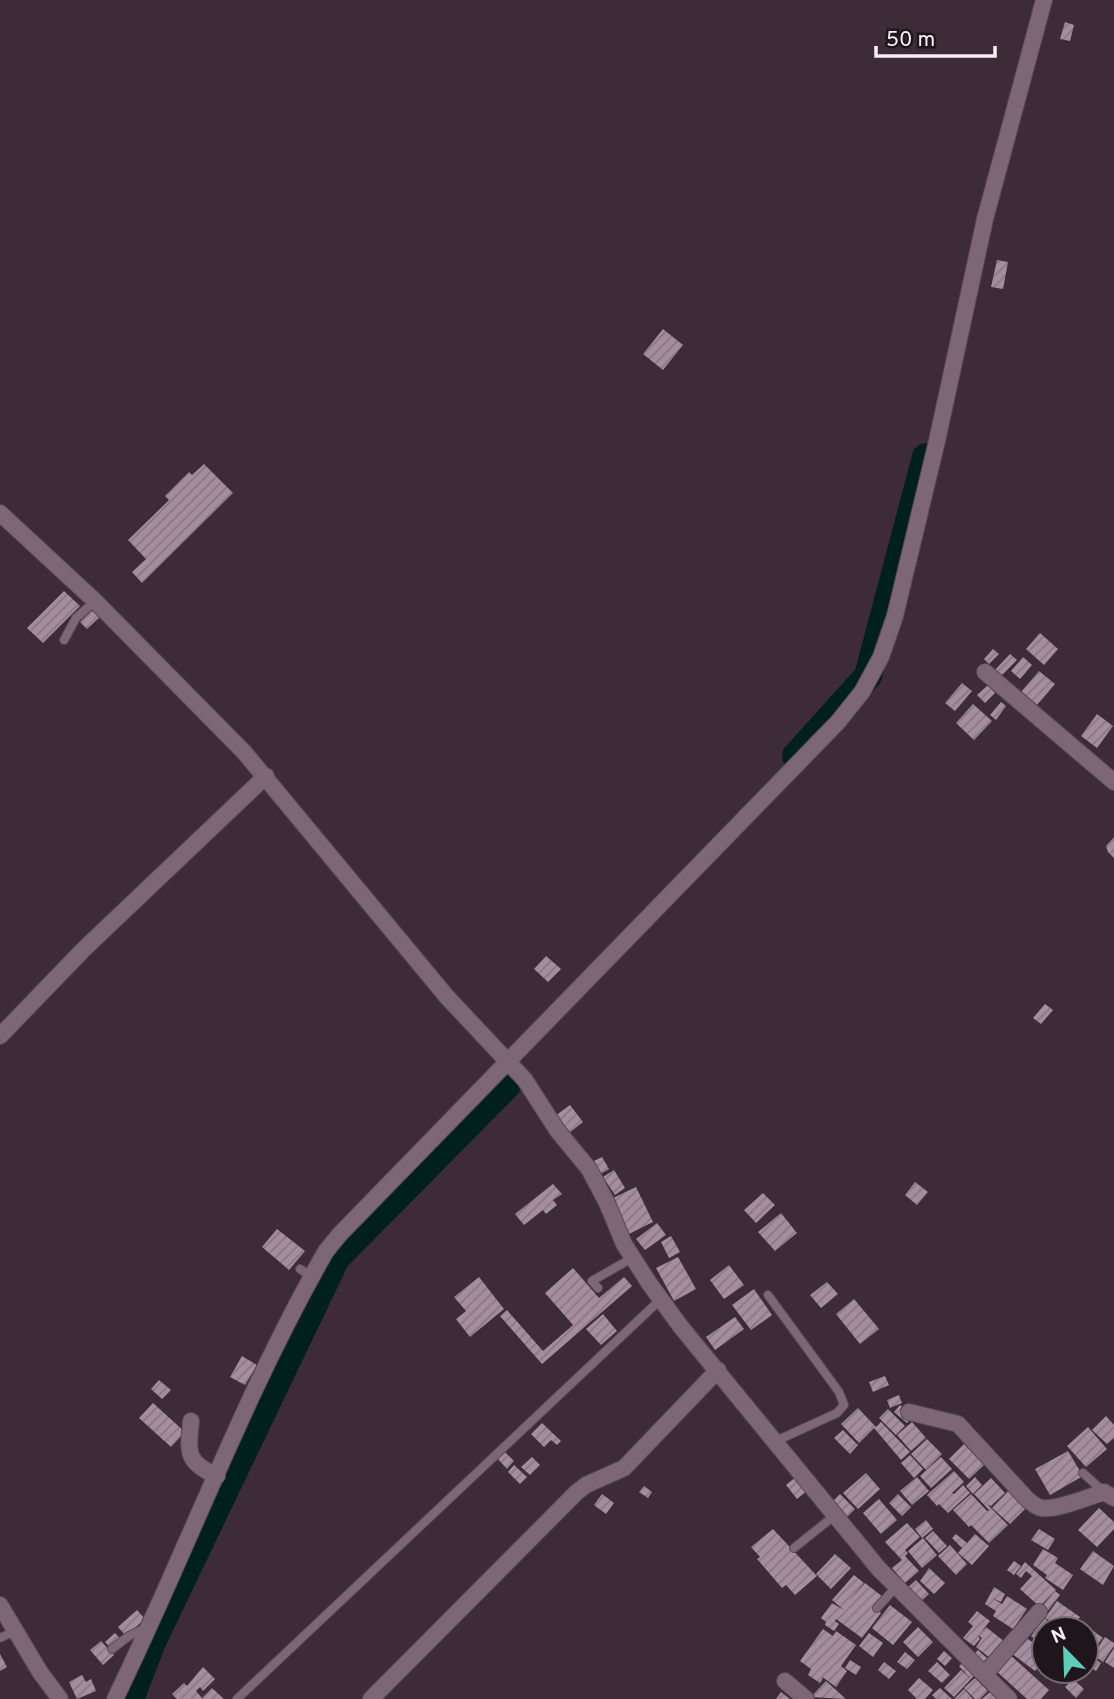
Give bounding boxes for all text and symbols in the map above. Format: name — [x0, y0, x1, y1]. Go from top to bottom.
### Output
scale bar — [876, 14, 995, 58]
text: 50 m — [886, 27, 935, 54]
north arrow — [1030, 1615, 1100, 1685]
text: N — [1048, 1622, 1070, 1650]

